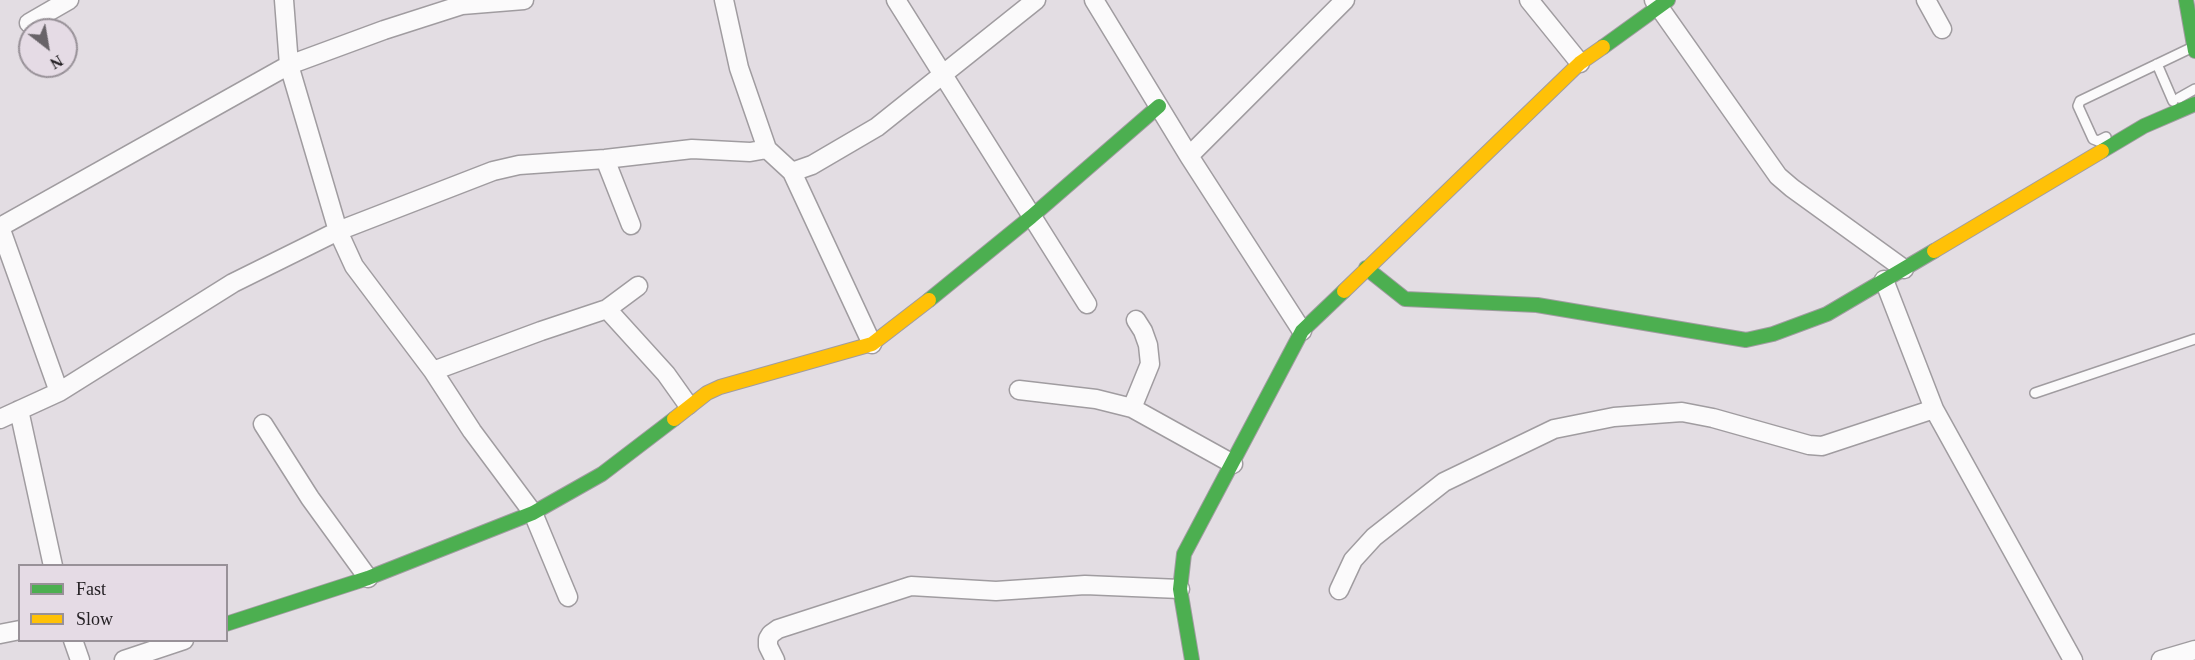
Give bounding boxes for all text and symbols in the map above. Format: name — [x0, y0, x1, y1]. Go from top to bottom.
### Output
north arrow — [18, 18, 78, 78]
text: N — [47, 52, 66, 72]
legend — [18, 564, 228, 642]
text: Fast — [76, 579, 106, 599]
text: Slow — [76, 609, 113, 629]

